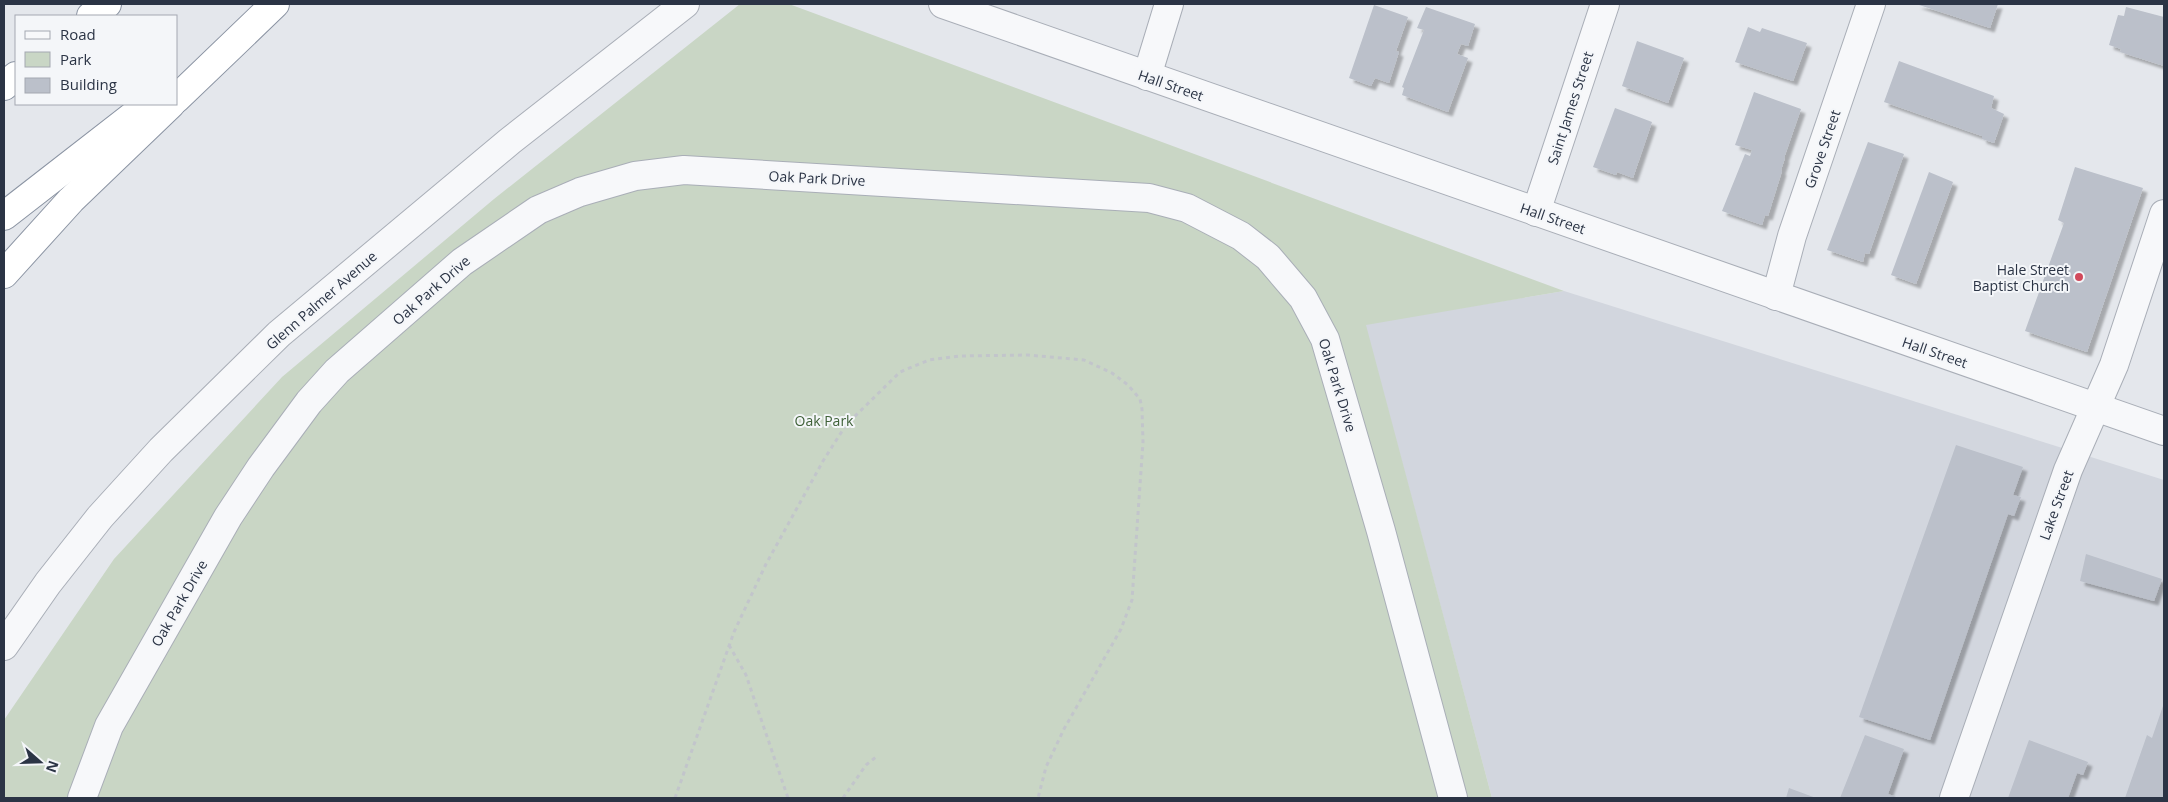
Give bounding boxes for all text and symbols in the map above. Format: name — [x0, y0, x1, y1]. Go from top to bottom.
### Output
legend — [15, 15, 178, 105]
text: Road — [60, 24, 96, 44]
text: Park — [60, 49, 91, 69]
street label: Saint James Street — [1543, 49, 1597, 167]
street label: Hall Street — [1136, 65, 1206, 105]
text: Building — [60, 74, 117, 94]
street label: Grove Street — [1800, 107, 1844, 191]
street label: Oak Park Drive — [768, 166, 866, 190]
street label: Hall Street — [1518, 198, 1588, 238]
street label: Glenn Palmer Avenue — [262, 246, 381, 353]
street label: Oak Park Drive — [388, 251, 474, 329]
place label: Hale Street Baptist Church — [1973, 260, 2069, 295]
marker: Hale Street Baptist Church — [2073, 271, 2085, 283]
street label: Hall Street — [1900, 332, 1970, 372]
street label: Oak Park Drive — [1315, 336, 1361, 434]
park label: Oak Park — [795, 411, 854, 430]
street label: Lake Street — [2035, 467, 2077, 543]
street label: Oak Park Drive — [147, 556, 212, 650]
north arrow — [15, 737, 65, 787]
text: N — [42, 758, 64, 775]

